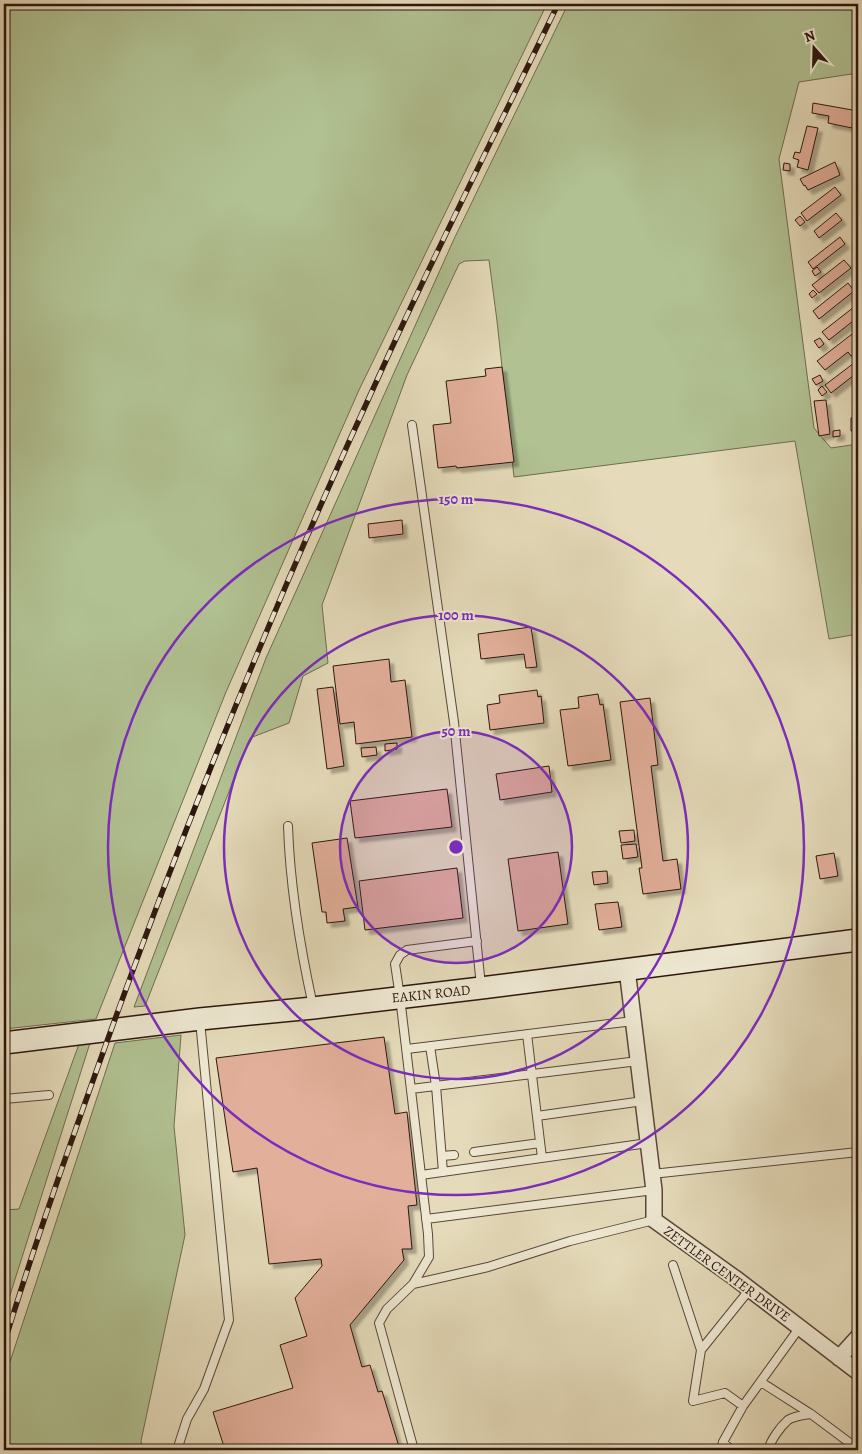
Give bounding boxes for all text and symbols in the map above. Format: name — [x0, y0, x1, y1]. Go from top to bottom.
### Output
north arrow — [790, 22, 840, 72]
text: N — [802, 26, 818, 47]
text: 150 m — [439, 489, 474, 509]
text: 100 m — [438, 605, 474, 625]
text: 50 m — [441, 721, 471, 741]
centre of rings — [447, 838, 465, 856]
street label: EAKIN ROAD — [391, 980, 471, 1008]
street label: ZETTLER CENTER DRIVE — [660, 1222, 794, 1326]

